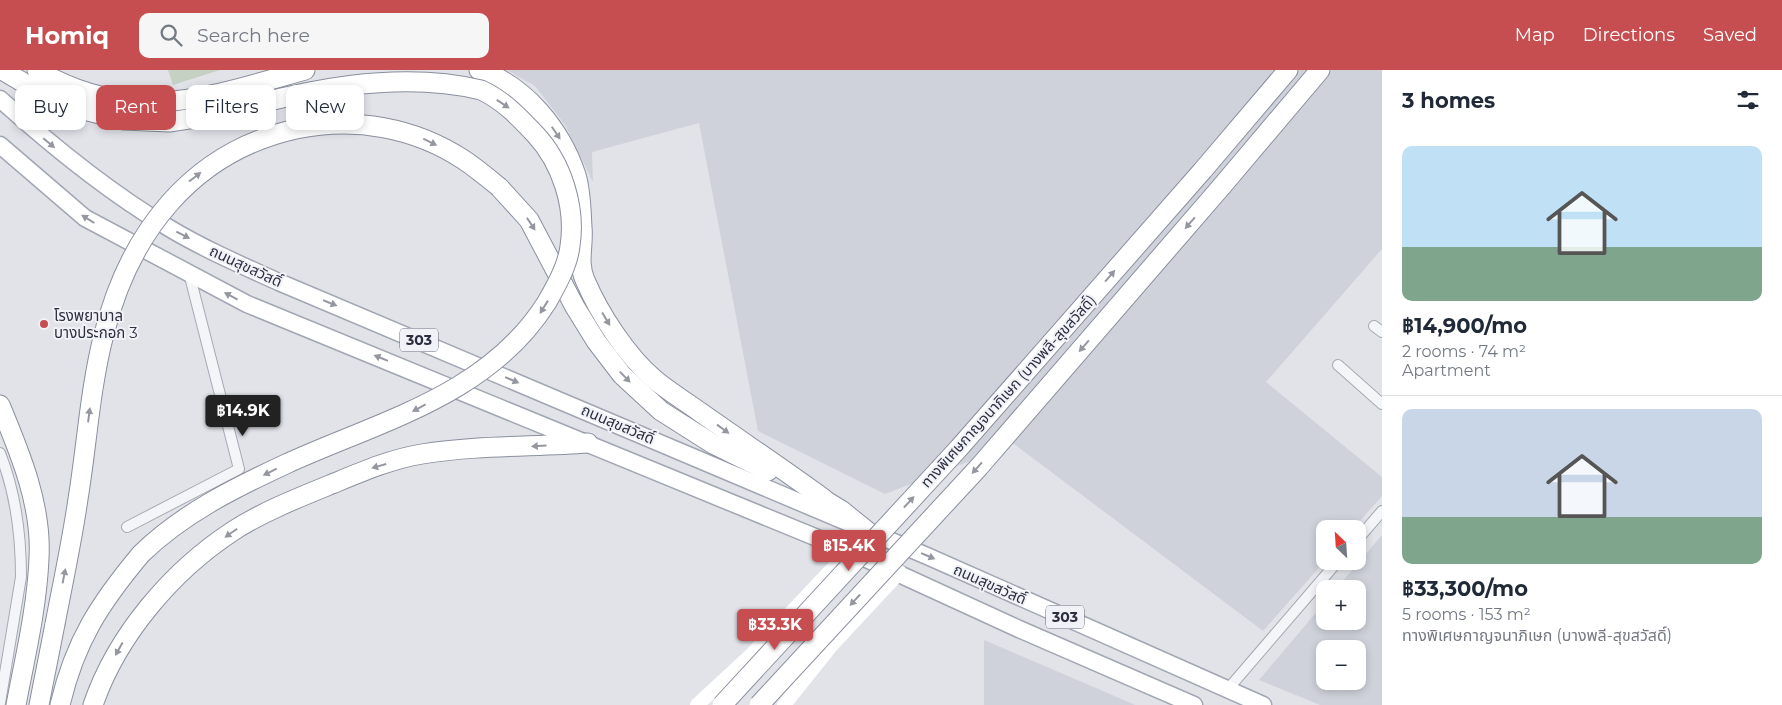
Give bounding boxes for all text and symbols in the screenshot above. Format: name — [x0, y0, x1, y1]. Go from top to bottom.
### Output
search box — [139, 13, 489, 58]
text: Homiq — [25, 21, 109, 50]
icon: search — [157, 21, 185, 49]
text: Search here — [197, 24, 310, 47]
text: Map — [1515, 24, 1555, 46]
text: Directions — [1583, 24, 1675, 46]
text: Saved — [1703, 24, 1757, 46]
chip: Buy — [15, 85, 86, 130]
chip: Rent — [96, 85, 176, 130]
chip: Filters — [186, 85, 276, 130]
chip: New — [286, 85, 364, 130]
icon: filters — [1734, 86, 1762, 114]
text: 3 homes — [1402, 88, 1495, 113]
one-way arrow — [496, 99, 510, 108]
one-way arrow — [551, 126, 561, 140]
one-way arrow — [43, 138, 56, 149]
one-way arrow — [423, 138, 437, 146]
one-way arrow — [188, 172, 202, 182]
icon: home — [1537, 178, 1627, 268]
one-way arrow — [81, 214, 94, 223]
one-way arrow — [1184, 216, 1196, 228]
one-way arrow — [526, 218, 536, 231]
one-way arrow — [176, 231, 190, 239]
street label: ถนนสุขสวัสดิ์ — [207, 241, 285, 291]
one-way arrow — [1104, 270, 1116, 282]
street label: ทางพิเศษกาญจนาภิเษก (บางพลี-สุขสวัสดิ์) — [916, 291, 1100, 491]
one-way arrow — [224, 292, 238, 300]
one-way arrow — [323, 300, 337, 308]
one-way arrow — [539, 300, 548, 313]
place label: โรงพยาบาล บางประกอก 3 — [54, 306, 138, 342]
one-way arrow — [602, 312, 611, 325]
text: ฿14,900/mo — [1402, 313, 1527, 338]
marker: โรงพยาบาล บางประกอก 3 — [38, 318, 50, 330]
road number: 303 — [400, 328, 438, 352]
one-way arrow — [1078, 339, 1089, 352]
text: 2 rooms · 74 m² — [1402, 342, 1526, 361]
one-way arrow — [374, 354, 388, 362]
text: Apartment — [1402, 361, 1491, 380]
one-way arrow — [619, 371, 631, 383]
one-way arrow — [505, 376, 519, 384]
pin: ฿14.9K — [202, 394, 284, 437]
street label: ถนนสุขสวัสดิ์ — [578, 400, 658, 448]
text: ฿14.9K — [216, 401, 270, 420]
one-way arrow — [412, 404, 427, 412]
one-way arrow — [85, 407, 93, 423]
one-way arrow — [716, 424, 730, 434]
icon: home — [1537, 441, 1627, 531]
one-way arrow — [531, 443, 547, 451]
one-way arrow — [371, 462, 386, 470]
one-way arrow — [971, 462, 983, 474]
one-way arrow — [263, 468, 277, 476]
one-way arrow — [903, 496, 915, 508]
north arrow — [1316, 520, 1366, 570]
map controls — [1316, 520, 1366, 690]
one-way arrow — [224, 528, 238, 538]
pin: ฿15.4K — [808, 530, 890, 572]
text: ฿15.4K — [823, 536, 875, 555]
one-way arrow — [921, 553, 935, 561]
street label: ถนนสุขสวัสดิ์ — [951, 559, 1029, 609]
one-way arrow — [60, 567, 68, 583]
text: ฿33,300/mo — [1402, 576, 1528, 601]
button: + — [1316, 580, 1366, 630]
one-way arrow — [849, 594, 861, 606]
text: 5 rooms · 153 m² — [1402, 605, 1531, 624]
road number: 303 — [1046, 606, 1084, 628]
pin: ฿33.3K — [734, 608, 816, 651]
text: ฿33.3K — [748, 615, 802, 634]
text: ทางพิเศษกาญจนาภิเษก (บางพลี-สุขสวัสดิ์) — [1402, 626, 1672, 645]
button: − — [1316, 640, 1366, 690]
one-way arrow — [115, 642, 123, 656]

